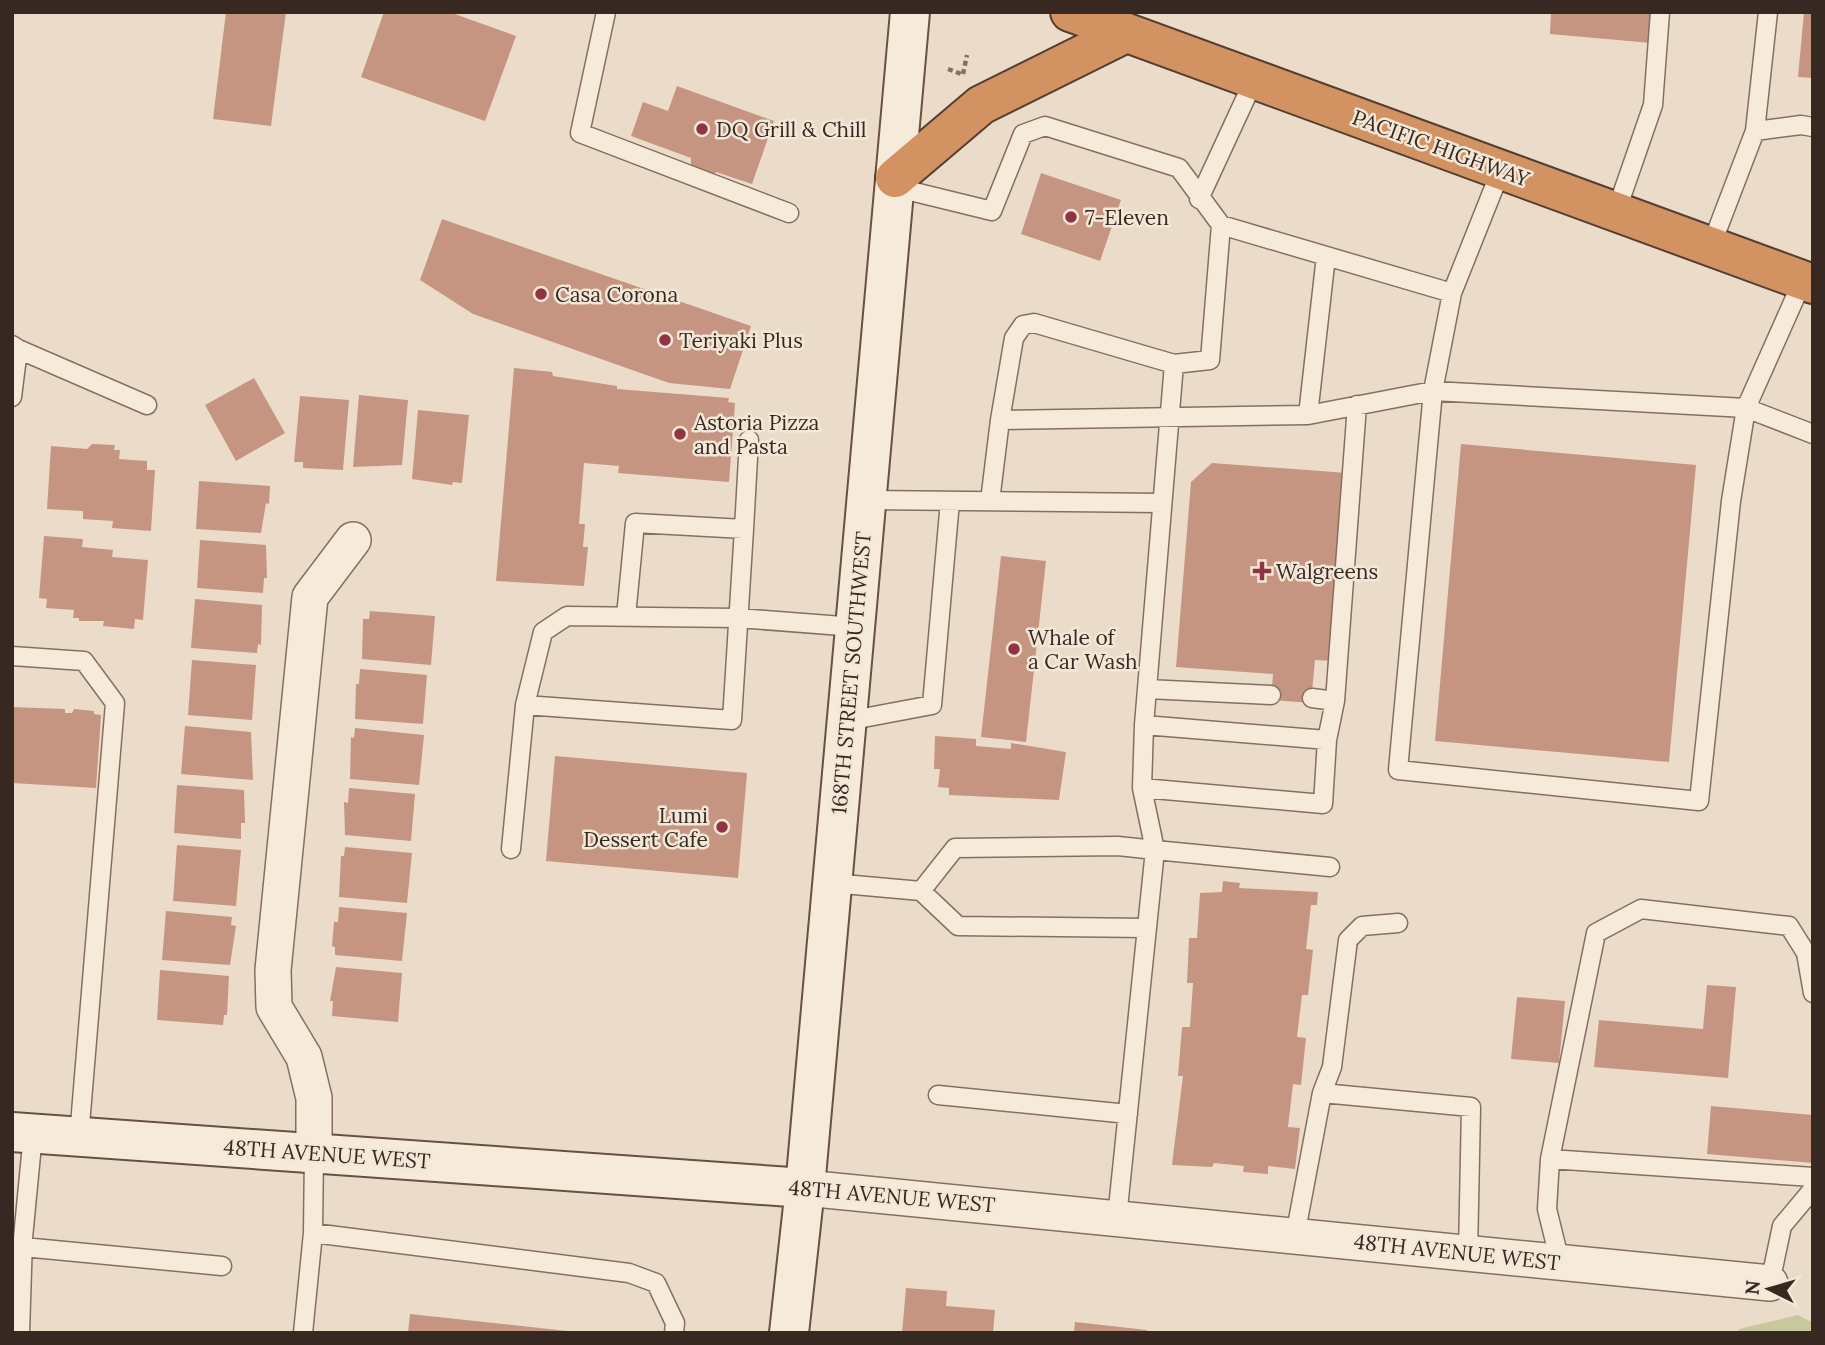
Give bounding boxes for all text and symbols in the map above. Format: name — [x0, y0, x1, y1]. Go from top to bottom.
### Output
street label: PACIFIC HIGHWAY — [1349, 103, 1534, 193]
place label: DQ Grill & Chill — [716, 116, 867, 143]
marker: DQ Grill & Chill — [694, 121, 710, 137]
place label: 7-Eleven — [1085, 204, 1169, 231]
marker: 7-Eleven — [1063, 209, 1079, 225]
place label: Casa Corona — [555, 281, 679, 308]
marker: Casa Corona — [533, 286, 549, 302]
place label: Teriyaki Plus — [679, 327, 803, 354]
marker: Teriyaki Plus — [657, 332, 673, 348]
place label: Astoria Pizza and Pasta — [693, 409, 820, 460]
marker: Astoria Pizza and Pasta — [672, 426, 688, 442]
street label: 168TH STREET SOUTHWEST — [825, 530, 877, 816]
place label: Walgreens — [1276, 558, 1378, 585]
marker: Walgreens — [1254, 563, 1270, 579]
place label: Whale of a Car Wash — [1028, 624, 1138, 675]
marker: Whale of a Car Wash — [1006, 641, 1022, 657]
place label: Lumi Dessert Cafe — [583, 802, 708, 853]
marker: Lumi Dessert Cafe — [714, 819, 730, 835]
street label: 48TH AVENUE WEST — [223, 1133, 431, 1175]
street label: 48TH AVENUE WEST — [788, 1174, 996, 1218]
street label: 48TH AVENUE WEST — [1353, 1228, 1561, 1276]
north arrow — [1734, 1254, 1804, 1324]
text: N — [1739, 1279, 1765, 1296]

